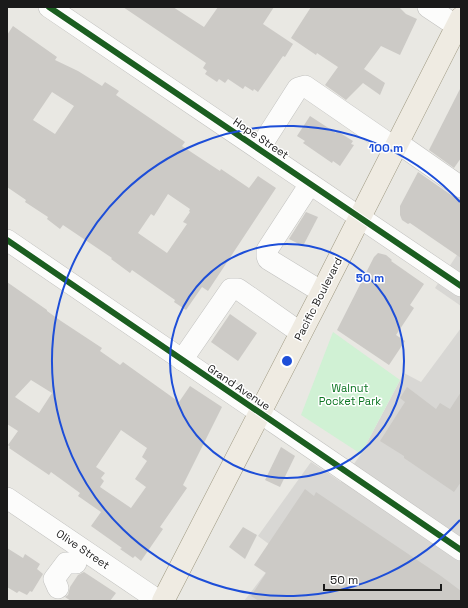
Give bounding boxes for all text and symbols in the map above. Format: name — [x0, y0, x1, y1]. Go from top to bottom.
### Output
street label: Hope Street — [231, 114, 291, 162]
text: 100 m — [369, 140, 403, 156]
street label: Pacific Boulevard — [291, 255, 345, 343]
text: 50 m — [356, 270, 384, 286]
centre of rings — [280, 354, 294, 368]
street label: Grand Avenue — [205, 361, 273, 413]
park label: Walnut Pocket Park — [319, 381, 381, 408]
street label: Olive Street — [54, 526, 112, 572]
scale bar — [324, 566, 441, 592]
text: 50 m — [330, 572, 358, 588]

